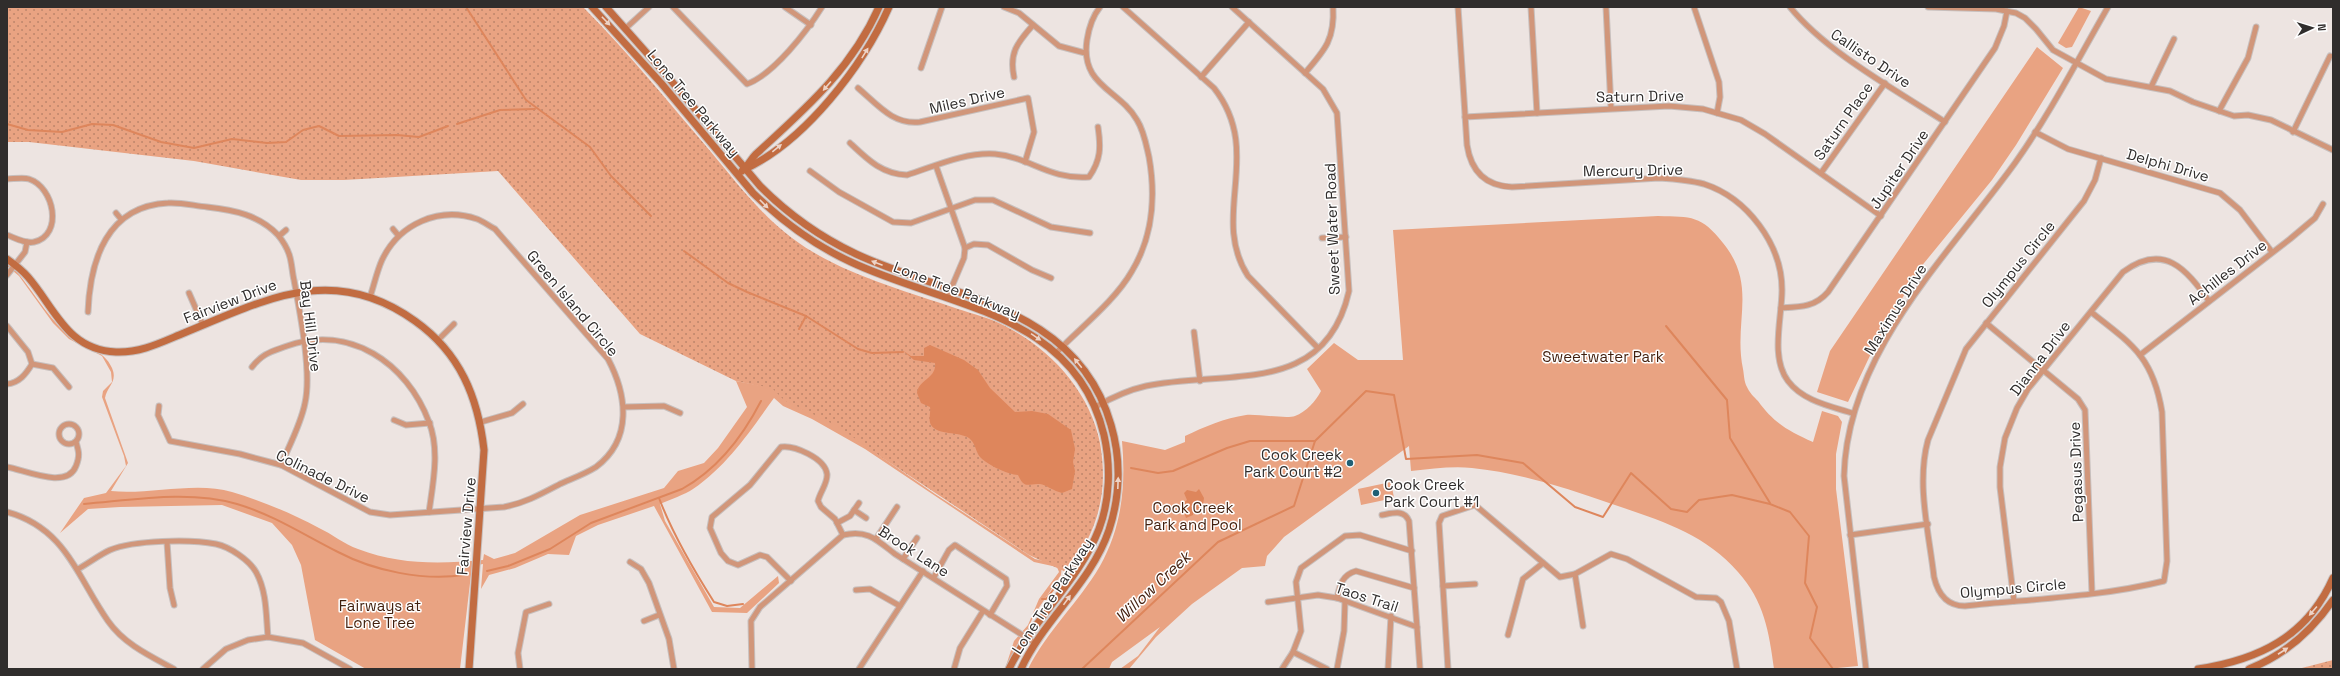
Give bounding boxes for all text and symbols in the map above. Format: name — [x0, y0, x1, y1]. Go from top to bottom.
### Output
north arrow — [2292, 8, 2332, 48]
one-way arrow — [601, 16, 610, 26]
text: N — [2315, 23, 2329, 31]
street label: Callisto Drive — [1827, 24, 1915, 92]
street label: Lone Tree Parkway — [644, 45, 744, 161]
one-way arrow — [861, 47, 869, 58]
street label: Saturn Place — [1809, 78, 1877, 164]
one-way arrow — [823, 81, 832, 92]
street label: Miles Drive — [927, 82, 1007, 118]
street label: Saturn Drive — [1596, 86, 1684, 106]
street label: Jupiter Drive — [1865, 125, 1933, 212]
one-way arrow — [772, 143, 783, 152]
street label: Delphi Drive — [2125, 144, 2211, 186]
street label: Mercury Drive — [1583, 160, 1683, 180]
street label: Sweet Water Road — [1320, 163, 1344, 295]
one-way arrow — [759, 199, 769, 209]
street label: Olympus Circle — [1977, 217, 2059, 311]
street label: Achilles Drive — [2184, 235, 2270, 309]
street label: Green Island Circle — [523, 246, 623, 360]
street label: Lone Tree Parkway — [891, 257, 1023, 323]
one-way arrow — [871, 259, 883, 265]
street label: Maximus Drive — [1859, 260, 1931, 358]
street label: Fairview Drive — [181, 274, 279, 327]
street label: Bay Hill Drive — [296, 279, 326, 373]
street label: Dianna Drive — [2006, 317, 2074, 399]
one-way arrow — [1031, 333, 1042, 341]
park label: Sweetwater Park — [1542, 347, 1664, 366]
one-way arrow — [1074, 357, 1083, 368]
street label: Pegasus Drive — [2065, 421, 2087, 523]
street label: Colinade Drive — [273, 445, 373, 507]
place label: Cook Creek Park Court #2 — [1244, 445, 1342, 481]
marker: Cook Creek Park Court #2 — [1345, 458, 1355, 468]
place label: Cook Creek Park Court #1 — [1384, 475, 1479, 511]
street label: Fairview Drive — [452, 476, 480, 576]
one-way arrow — [1115, 476, 1121, 489]
marker: Cook Creek Park Court #1 — [1371, 488, 1381, 498]
park label: Cook Creek Park and Pool — [1144, 498, 1242, 534]
street label: Brook Lane — [875, 521, 953, 581]
street label: Lone Tree Parkway — [1007, 534, 1097, 658]
water label: Willow Creek — [1111, 545, 1197, 627]
street label: Olympus Circle — [1959, 574, 2067, 602]
street label: Taos Trail — [1333, 578, 1401, 616]
one-way arrow — [1063, 595, 1071, 606]
park label: Fairways at Lone Tree — [339, 596, 421, 632]
one-way arrow — [2308, 606, 2317, 617]
one-way arrow — [2277, 648, 2289, 655]

